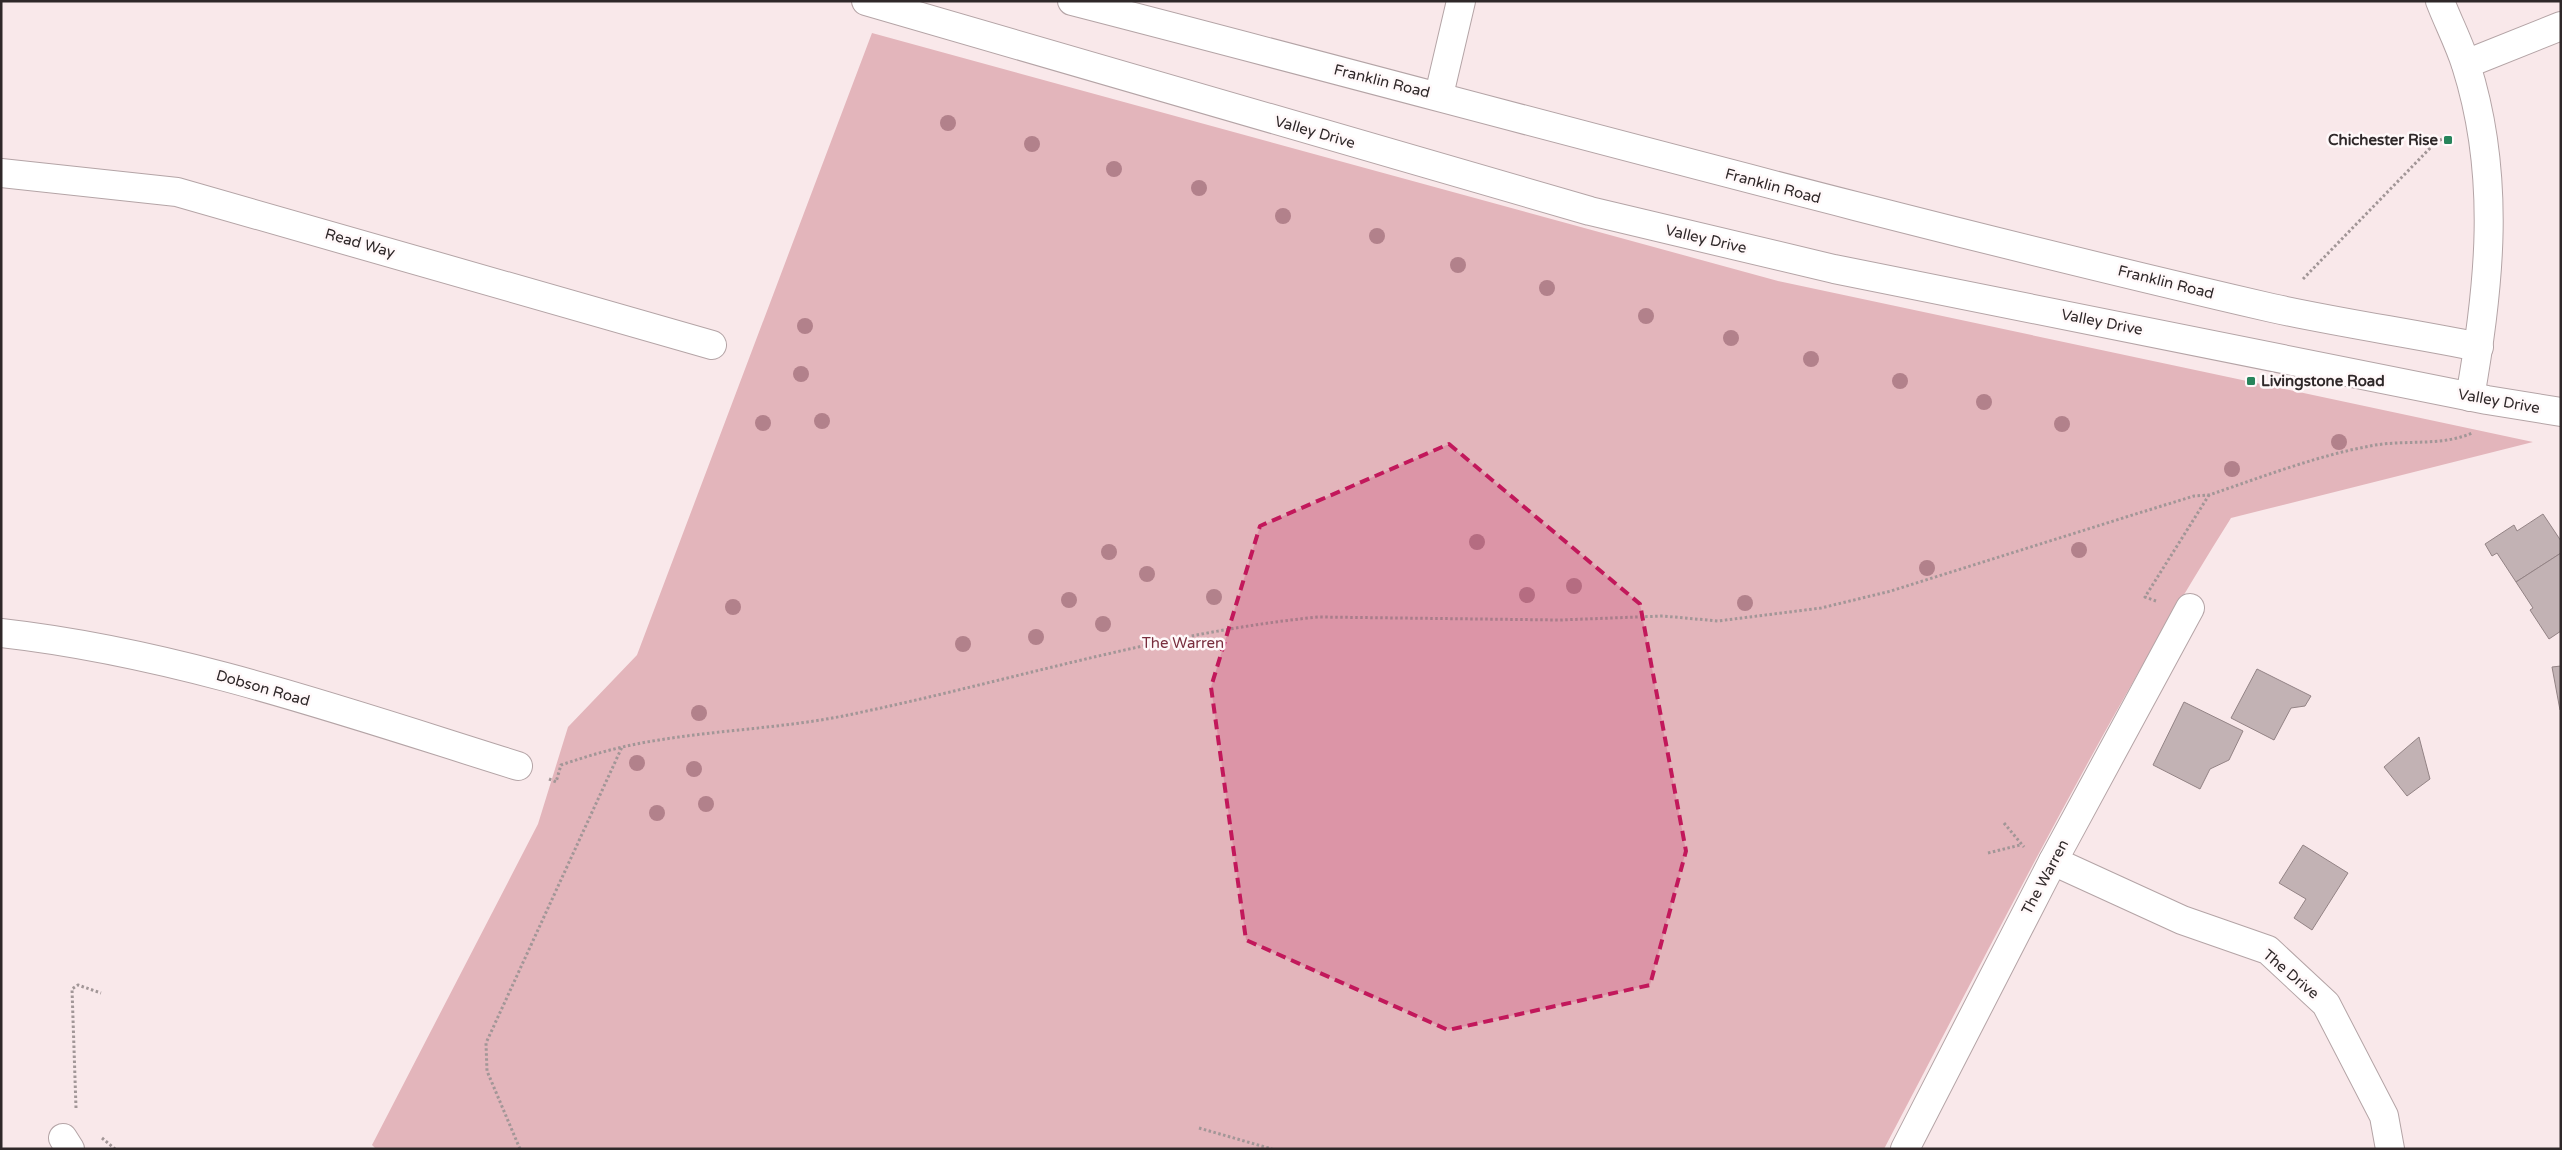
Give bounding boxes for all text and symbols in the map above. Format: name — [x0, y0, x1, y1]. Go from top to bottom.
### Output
street label: Franklin Road — [1332, 60, 1432, 102]
street label: Valley Drive — [1273, 112, 1357, 152]
place label: Chichester Rise — [2328, 131, 2439, 149]
marker: Chichester Rise — [2442, 134, 2454, 146]
street label: Franklin Road — [1723, 165, 1823, 207]
street label: Valley Drive — [1664, 221, 1748, 257]
street label: Read Way — [323, 224, 397, 262]
street label: Franklin Road — [2116, 261, 2216, 303]
street label: Valley Drive — [2060, 305, 2144, 339]
place label: Livingstone Road — [2261, 372, 2385, 391]
marker: Livingstone Road — [2245, 375, 2257, 387]
street label: Valley Drive — [2457, 385, 2541, 417]
park label: The Warren — [1142, 634, 1224, 652]
street label: Dobson Road — [214, 666, 312, 710]
street label: The Warren — [2018, 836, 2072, 918]
street label: The Drive — [2259, 945, 2323, 1003]

